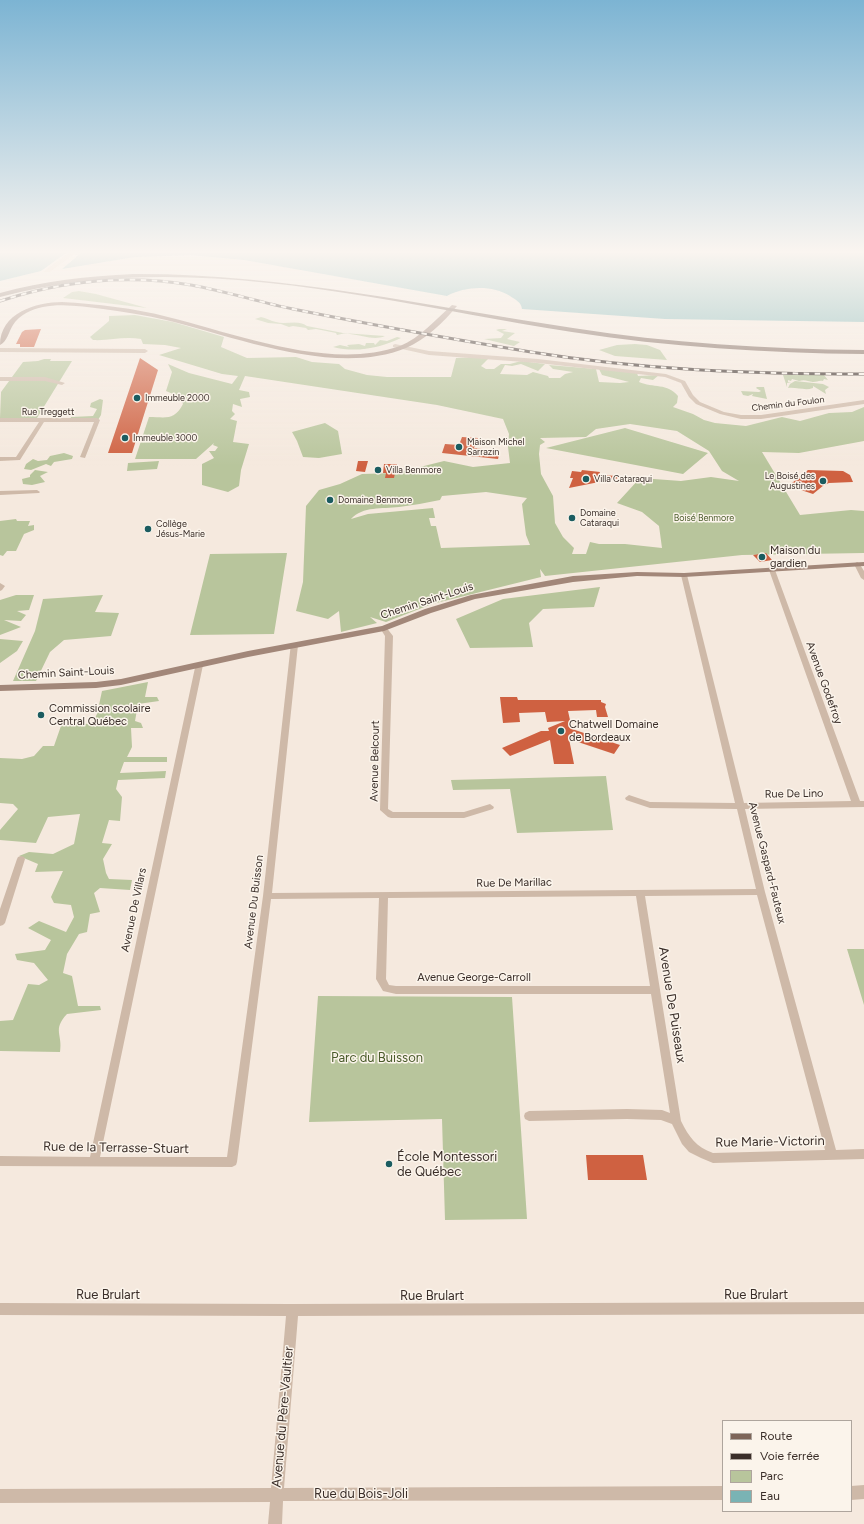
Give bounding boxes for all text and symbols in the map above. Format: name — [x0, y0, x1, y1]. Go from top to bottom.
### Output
marker: Immeuble 2000 — [132, 393, 142, 403]
place label: Immeuble 2000 — [145, 393, 209, 403]
street label: Chemin du Foulon — [751, 394, 825, 414]
street label: Rue Treggett — [22, 407, 74, 417]
marker: Immeuble 3000 — [120, 433, 130, 443]
place label: Immeuble 3000 — [133, 433, 197, 443]
place label: Maison Michel Sarrazin — [467, 437, 524, 458]
marker: Maison Michel Sarrazin — [454, 442, 464, 452]
marker: Villa Benmore — [373, 465, 383, 475]
place label: Villa Benmore — [386, 465, 441, 475]
place label: Le Boisé des Augustines — [765, 471, 815, 492]
marker: Villa Cataraqui — [581, 474, 591, 484]
place label: Villa Cataraqui — [594, 474, 652, 484]
marker: Le Boisé des Augustines — [818, 476, 828, 486]
marker: Domaine Benmore — [325, 495, 335, 505]
place label: Domaine Benmore — [338, 495, 412, 505]
place label: Domaine Cataraqui — [580, 508, 619, 529]
marker: Domaine Cataraqui — [567, 513, 577, 523]
park label: Boisé Benmore — [674, 513, 734, 523]
place label: Collège Jésus-Marie — [156, 519, 205, 540]
marker: Collège Jésus-Marie — [143, 524, 153, 534]
place label: Maison du gardien — [770, 544, 820, 570]
marker: Maison du gardien — [757, 552, 767, 562]
street label: Chemin Saint-Louis — [379, 580, 475, 622]
street label: Avenue Godefroy — [803, 640, 845, 726]
street label: Chemin Saint-Louis — [17, 664, 115, 682]
place label: Commission scolaire Central Québec — [49, 702, 150, 728]
marker: Commission scolaire Central Québec — [36, 710, 46, 720]
place label: Chatwell Domaine de Bordeaux — [569, 718, 659, 744]
street label: Avenue Belcourt — [368, 720, 382, 802]
marker: Chatwell Domaine de Bordeaux — [556, 726, 566, 736]
street label: Rue De Lino — [764, 787, 824, 801]
street label: Avenue Gaspard-Fauteux — [745, 801, 789, 925]
street label: Avenue Du Buisson — [242, 854, 266, 950]
street label: Avenue De Villars — [119, 867, 149, 953]
street label: Rue De Marillac — [476, 876, 552, 890]
street label: Avenue De Puiseaux — [655, 946, 689, 1064]
street label: Avenue George-Carroll — [417, 971, 531, 985]
park label: Parc du Buisson — [331, 1050, 423, 1066]
street label: Rue Marie-Victorin — [715, 1133, 825, 1151]
street label: Rue de la Terrasse-Stuart — [43, 1139, 189, 1157]
place label: École Montessori de Québec — [397, 1149, 497, 1180]
marker: École Montessori de Québec — [384, 1159, 394, 1169]
street label: Rue Brulart — [76, 1287, 140, 1303]
street label: Rue Brulart — [724, 1287, 788, 1303]
street label: Rue Brulart — [400, 1288, 464, 1304]
street label: Avenue du Père-Vaultier — [269, 1346, 297, 1488]
legend — [722, 1420, 852, 1512]
text: Route — [760, 1429, 792, 1443]
text: Voie ferrée — [760, 1449, 819, 1463]
text: Parc — [760, 1469, 784, 1483]
street label: Rue du Bois-Joli — [314, 1486, 408, 1502]
text: Eau — [760, 1489, 780, 1503]

